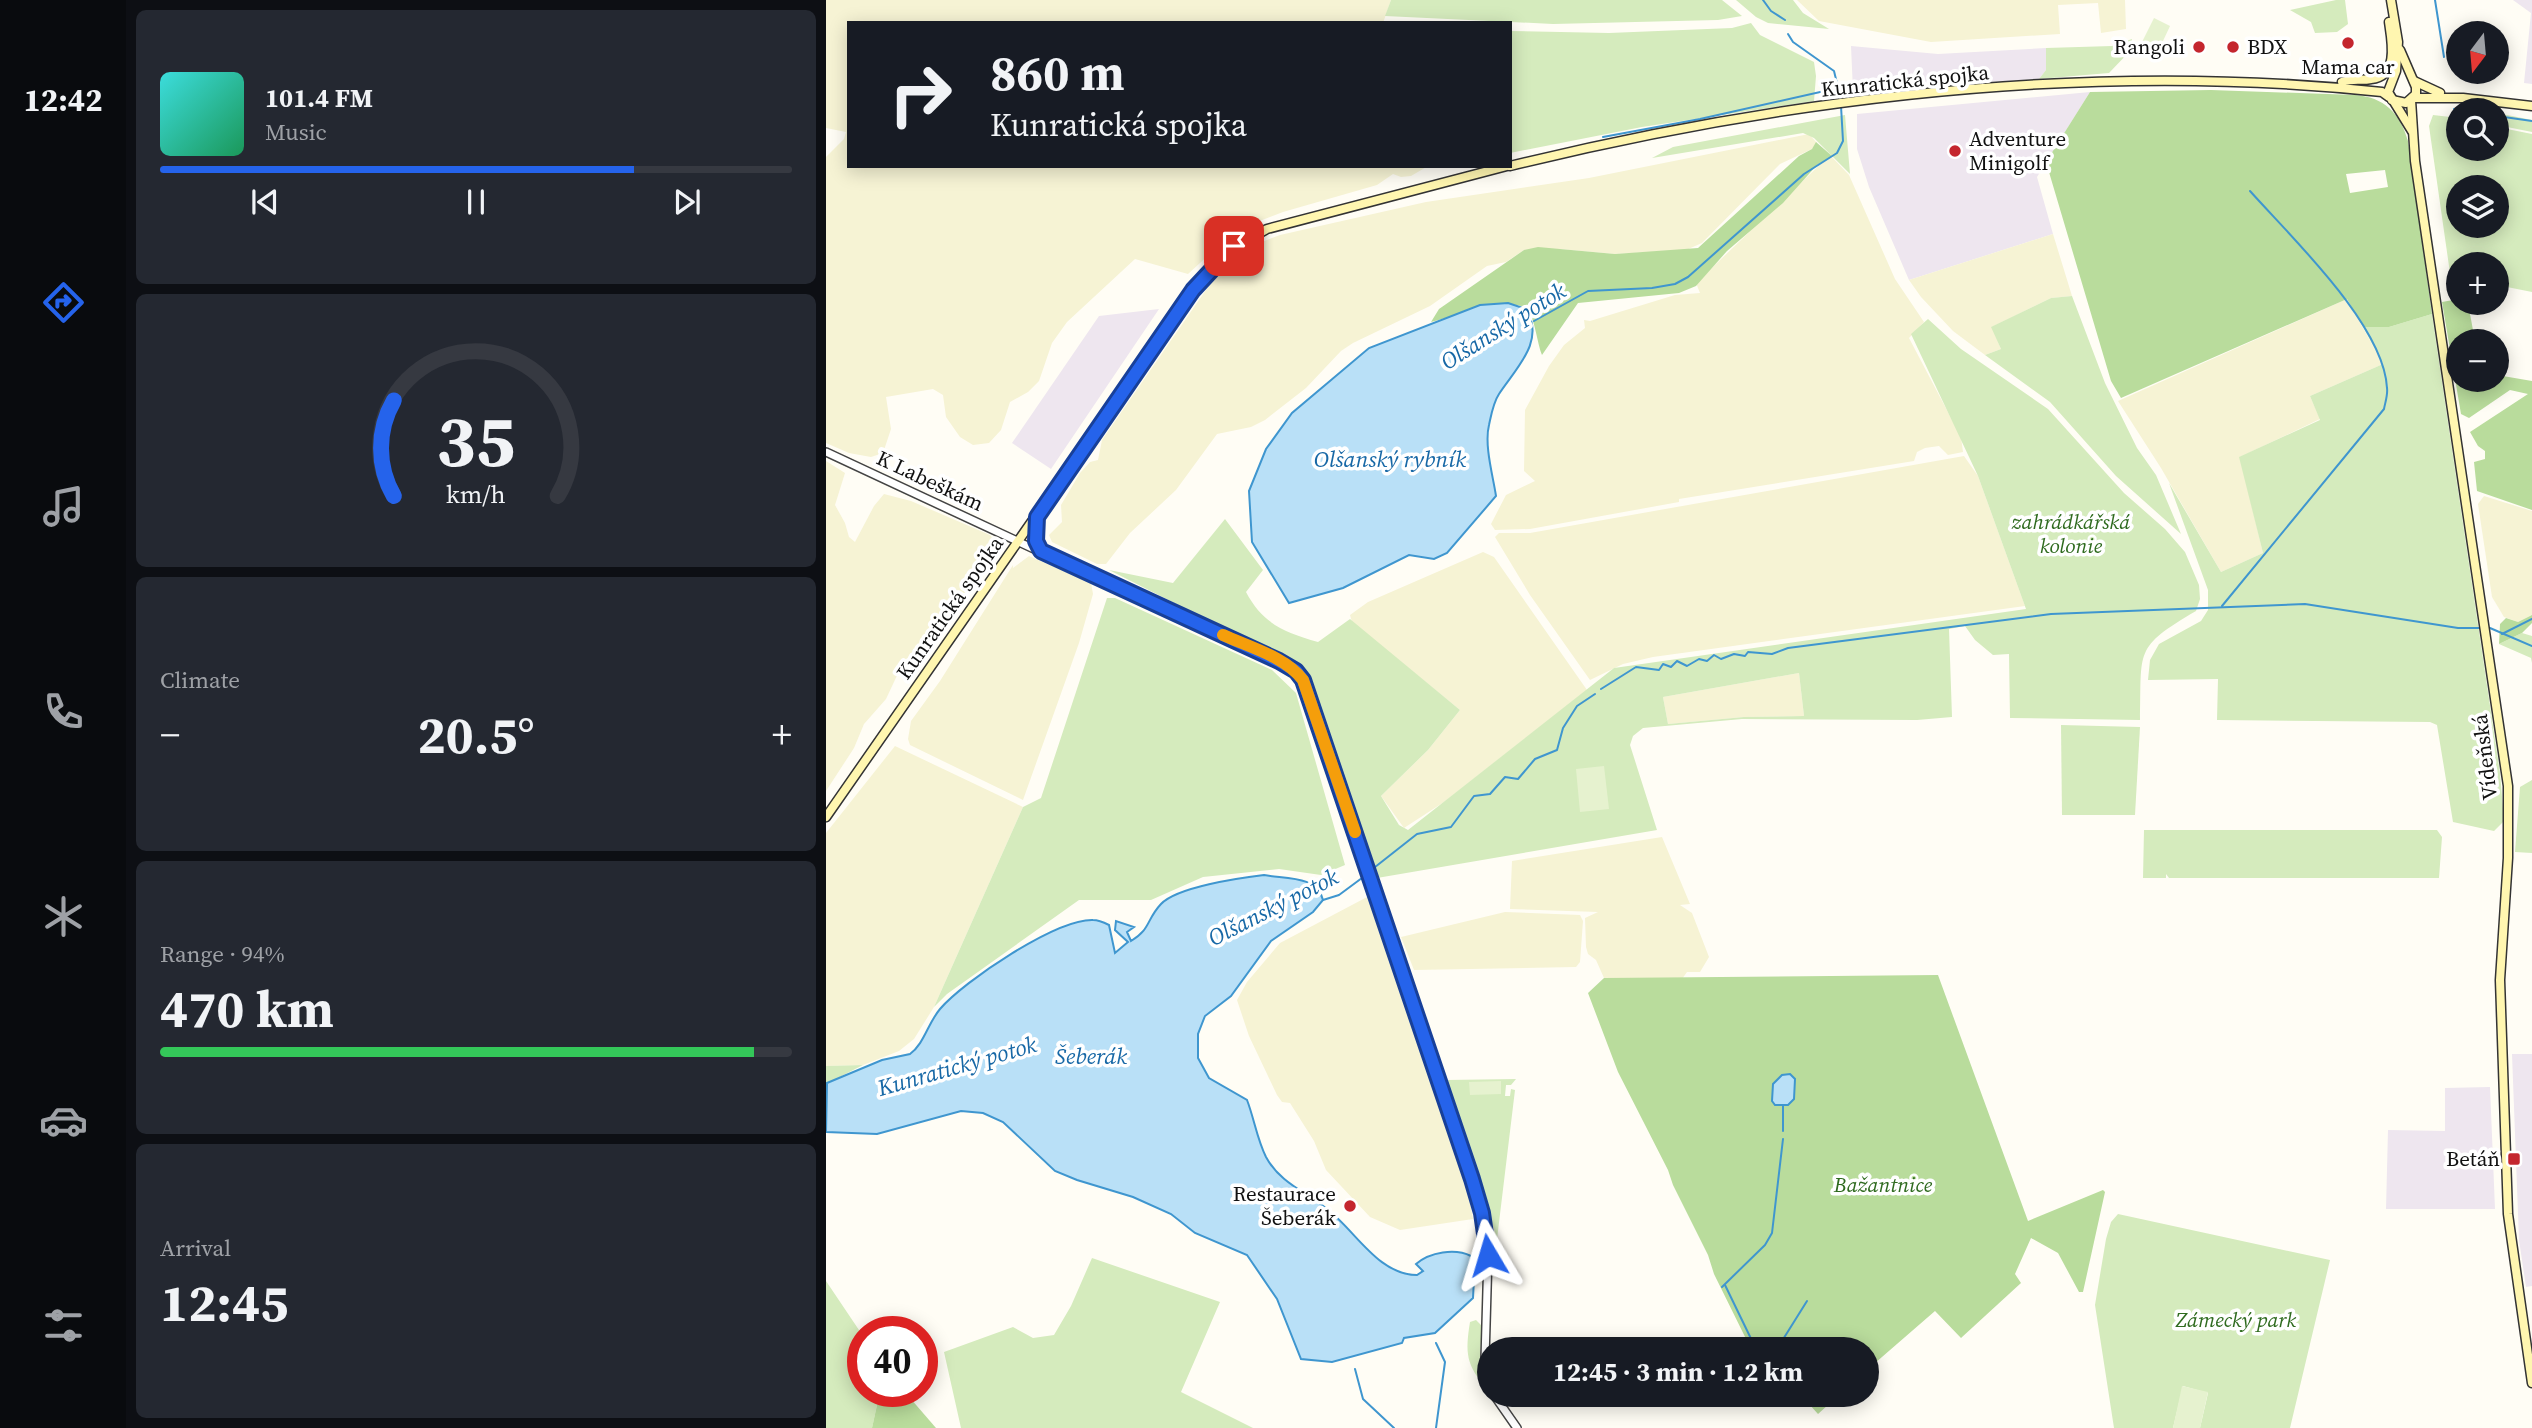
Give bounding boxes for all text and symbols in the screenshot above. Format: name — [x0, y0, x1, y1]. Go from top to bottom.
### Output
north arrow — [2446, 21, 2510, 84]
map controls — [2446, 21, 2509, 392]
place label: Rangoli — [2114, 32, 2185, 61]
place label: BDX — [2247, 32, 2288, 61]
marker: Mama car — [2340, 35, 2356, 51]
text: 860 m — [990, 39, 1125, 106]
marker: Rangoli — [2191, 39, 2207, 55]
marker: BDX — [2225, 39, 2241, 55]
icon: right — [875, 49, 966, 140]
place label: Mama car — [2301, 52, 2395, 81]
street label: Kunratická spojka — [1820, 57, 1991, 104]
text: 12:42 — [24, 78, 102, 122]
text: 101.4 FM — [265, 80, 373, 116]
button: search — [2446, 98, 2509, 161]
text: Kunratická spojka — [990, 103, 1247, 147]
text: Music — [265, 116, 327, 148]
place label: Adventure Minigolf — [1969, 124, 2066, 177]
marker: Adventure Minigolf — [1947, 143, 1963, 159]
button: layers — [2446, 175, 2509, 238]
icon: previous — [246, 183, 284, 221]
icon: pause — [457, 183, 495, 221]
icon: next — [668, 183, 706, 221]
pin — [1204, 216, 1264, 276]
icon: arrive — [1215, 227, 1253, 265]
button: + — [2446, 252, 2509, 315]
water label: Olšanský potok — [1434, 275, 1572, 377]
icon: directions — [39, 278, 88, 327]
button: − — [2446, 329, 2509, 392]
text: 35 — [437, 392, 515, 491]
street label: K Labeškám — [872, 443, 988, 518]
water label: Olšanský rybník — [1314, 443, 1466, 475]
text: km/h — [446, 477, 506, 511]
icon: music — [39, 482, 88, 531]
park label: zahrádkářská kolonie — [2011, 507, 2130, 560]
street label: Kunratická spojka — [889, 530, 1010, 685]
text: Climate — [160, 664, 240, 696]
icon: phone — [39, 687, 88, 736]
text: 20.5° — [417, 699, 535, 770]
text: − — [160, 709, 180, 761]
text: + — [772, 709, 792, 761]
street label: Vídeňská — [2465, 712, 2504, 802]
water label: Olšanský potok — [1202, 860, 1344, 954]
icon: climate — [39, 892, 88, 941]
text: Range · 94% — [160, 938, 285, 970]
text: 470 km — [160, 973, 334, 1044]
water label: Kunratický potok — [873, 1028, 1040, 1104]
water label: Šeberák — [1055, 1040, 1127, 1072]
icon: car — [39, 1096, 88, 1145]
place label: Betáň — [2446, 1144, 2500, 1173]
marker: Betáň — [2506, 1151, 2522, 1167]
park label: Bažantnice — [1833, 1170, 1933, 1199]
place label: Restaurace Šeberák — [1233, 1179, 1336, 1232]
marker: Restaurace Šeberák — [1342, 1198, 1358, 1214]
position arrow — [1451, 1218, 1525, 1292]
text: Arrival — [160, 1232, 231, 1264]
text: 12:45 — [160, 1267, 288, 1338]
icon: filters — [39, 1301, 88, 1350]
park label: Zámecký park — [2175, 1305, 2296, 1334]
speed limit sign: 40 — [847, 1316, 938, 1407]
text: 12:45 · 3 min · 1.2 km — [1553, 1354, 1803, 1390]

